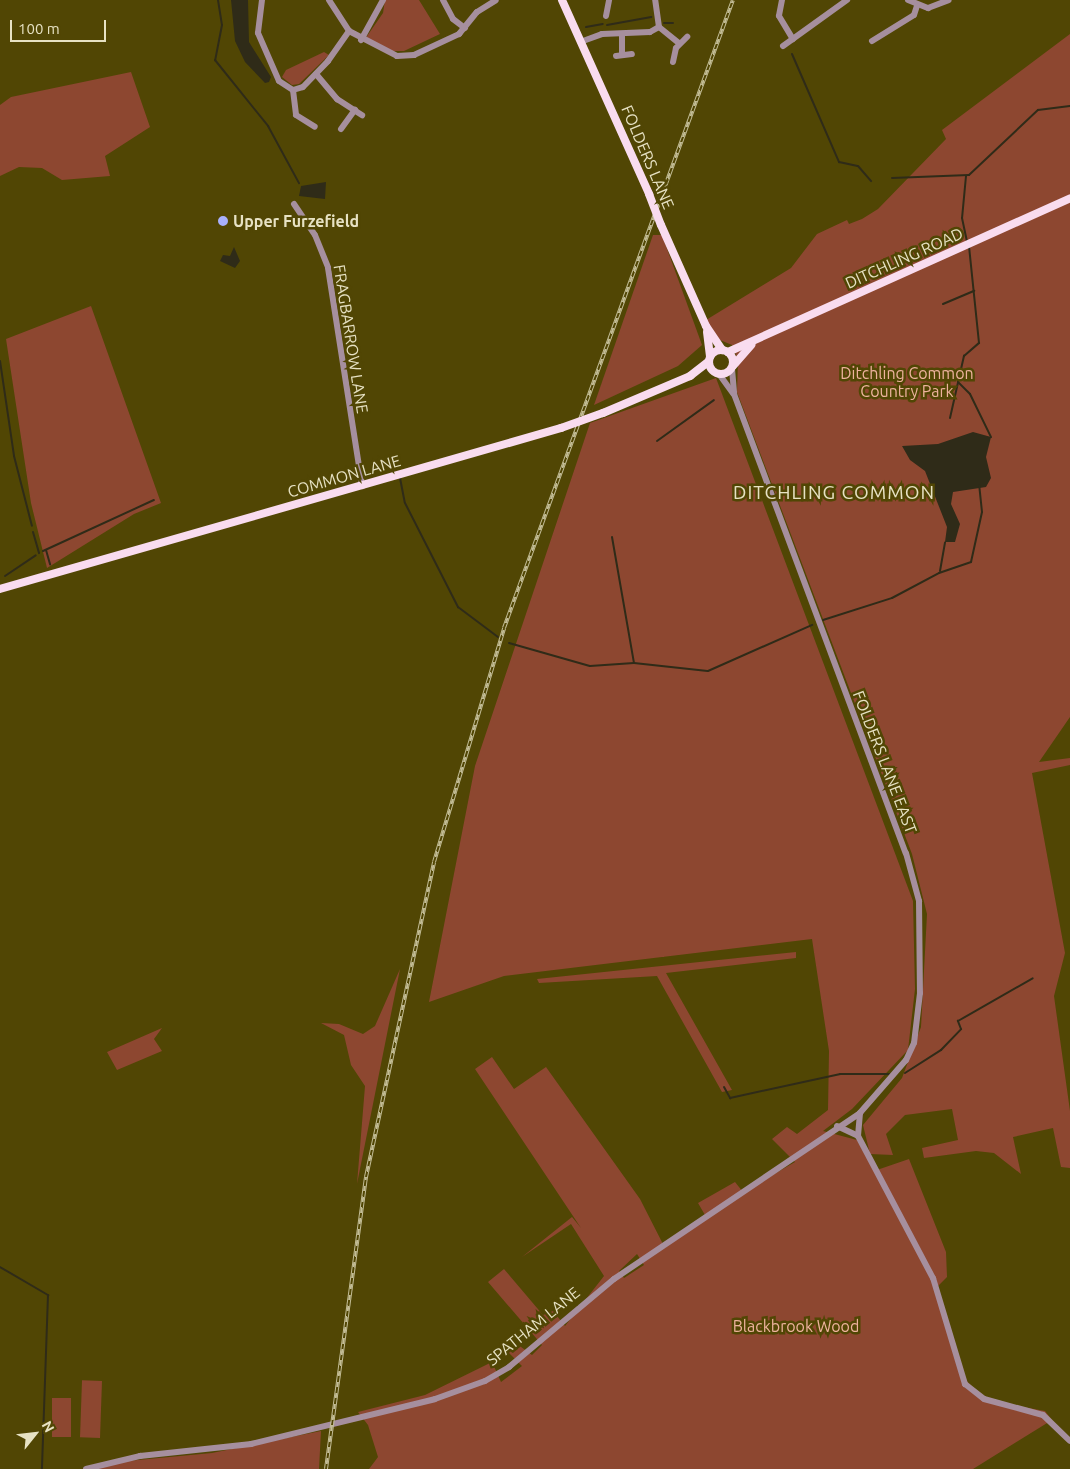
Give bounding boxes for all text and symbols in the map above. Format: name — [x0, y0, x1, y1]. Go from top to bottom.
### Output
scale bar — [12, 10, 109, 42]
text: 100 m — [18, 20, 60, 37]
street label: FOLDERS LANE — [618, 102, 678, 212]
place label: Upper Furzefield — [233, 211, 359, 231]
marker: Upper Furzefield — [217, 215, 229, 227]
street label: DITCHLING ROAD — [842, 223, 966, 293]
street label: FRAGBARROW LANE — [330, 263, 372, 415]
park label: Ditchling Common Country Park — [840, 363, 974, 401]
street label: COMMON LANE — [285, 451, 403, 501]
district label: DITCHLING COMMON — [731, 482, 937, 504]
street label: FOLDERS LANE EAST — [849, 688, 921, 836]
street label: SPATHAM LANE — [483, 1283, 583, 1369]
park label: Blackbrook Wood — [733, 1316, 859, 1336]
north arrow — [10, 1409, 60, 1459]
text: N — [39, 1418, 58, 1435]

